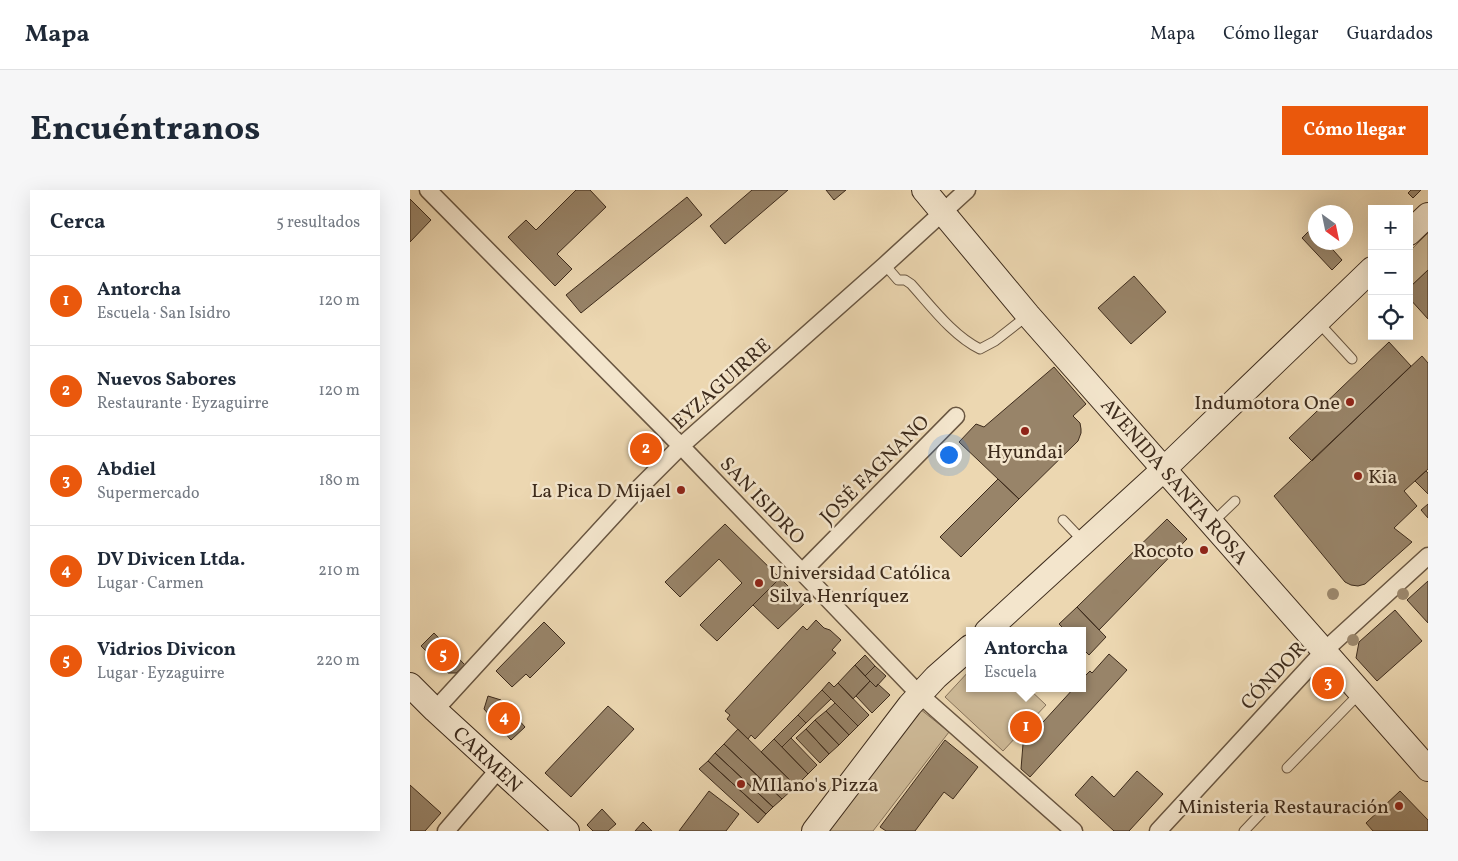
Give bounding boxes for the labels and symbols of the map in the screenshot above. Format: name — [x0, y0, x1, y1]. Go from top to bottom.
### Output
north arrow — [1308, 205, 1353, 250]
street label: EYZAGUIRRE — [667, 332, 778, 436]
place label: Indumotora One — [1194, 390, 1340, 418]
street label: AVENIDA SANTA ROSA — [1093, 393, 1254, 572]
marker: Indumotora One — [1344, 396, 1356, 408]
street label: JOSÉ FAGNANO — [814, 409, 936, 531]
marker: Hyundai — [1019, 425, 1031, 437]
pin: 2 — [630, 430, 662, 468]
place label: Hyundai — [987, 439, 1063, 467]
your location — [936, 442, 962, 468]
street label: SAN ISIDRO — [713, 451, 811, 551]
place label: Kia — [1368, 464, 1398, 492]
marker: Kia — [1352, 470, 1364, 482]
place label: La Pica D Mijael — [531, 478, 671, 506]
marker: La Pica D Mijael — [675, 484, 687, 496]
place label: Rocoto — [1133, 538, 1194, 566]
marker: Rocoto — [1198, 544, 1210, 556]
place label: Universidad Católica Silva Henríquez — [769, 560, 951, 611]
marker: Universidad Católica Silva Henríquez — [753, 577, 765, 589]
street label: CÓNDOR — [1235, 635, 1314, 717]
pin: 5 — [427, 636, 459, 674]
pin: 3 — [1312, 664, 1344, 702]
pin: 4 — [488, 699, 520, 737]
pin: 1 — [1010, 708, 1042, 746]
street label: CARMEN — [446, 721, 528, 800]
place label: MIlano's Pizza — [751, 772, 878, 800]
marker: MIlano's Pizza — [735, 778, 747, 790]
place label: Ministeria Restauración — [1178, 794, 1389, 822]
marker: Ministeria Restauración — [1393, 800, 1405, 812]

